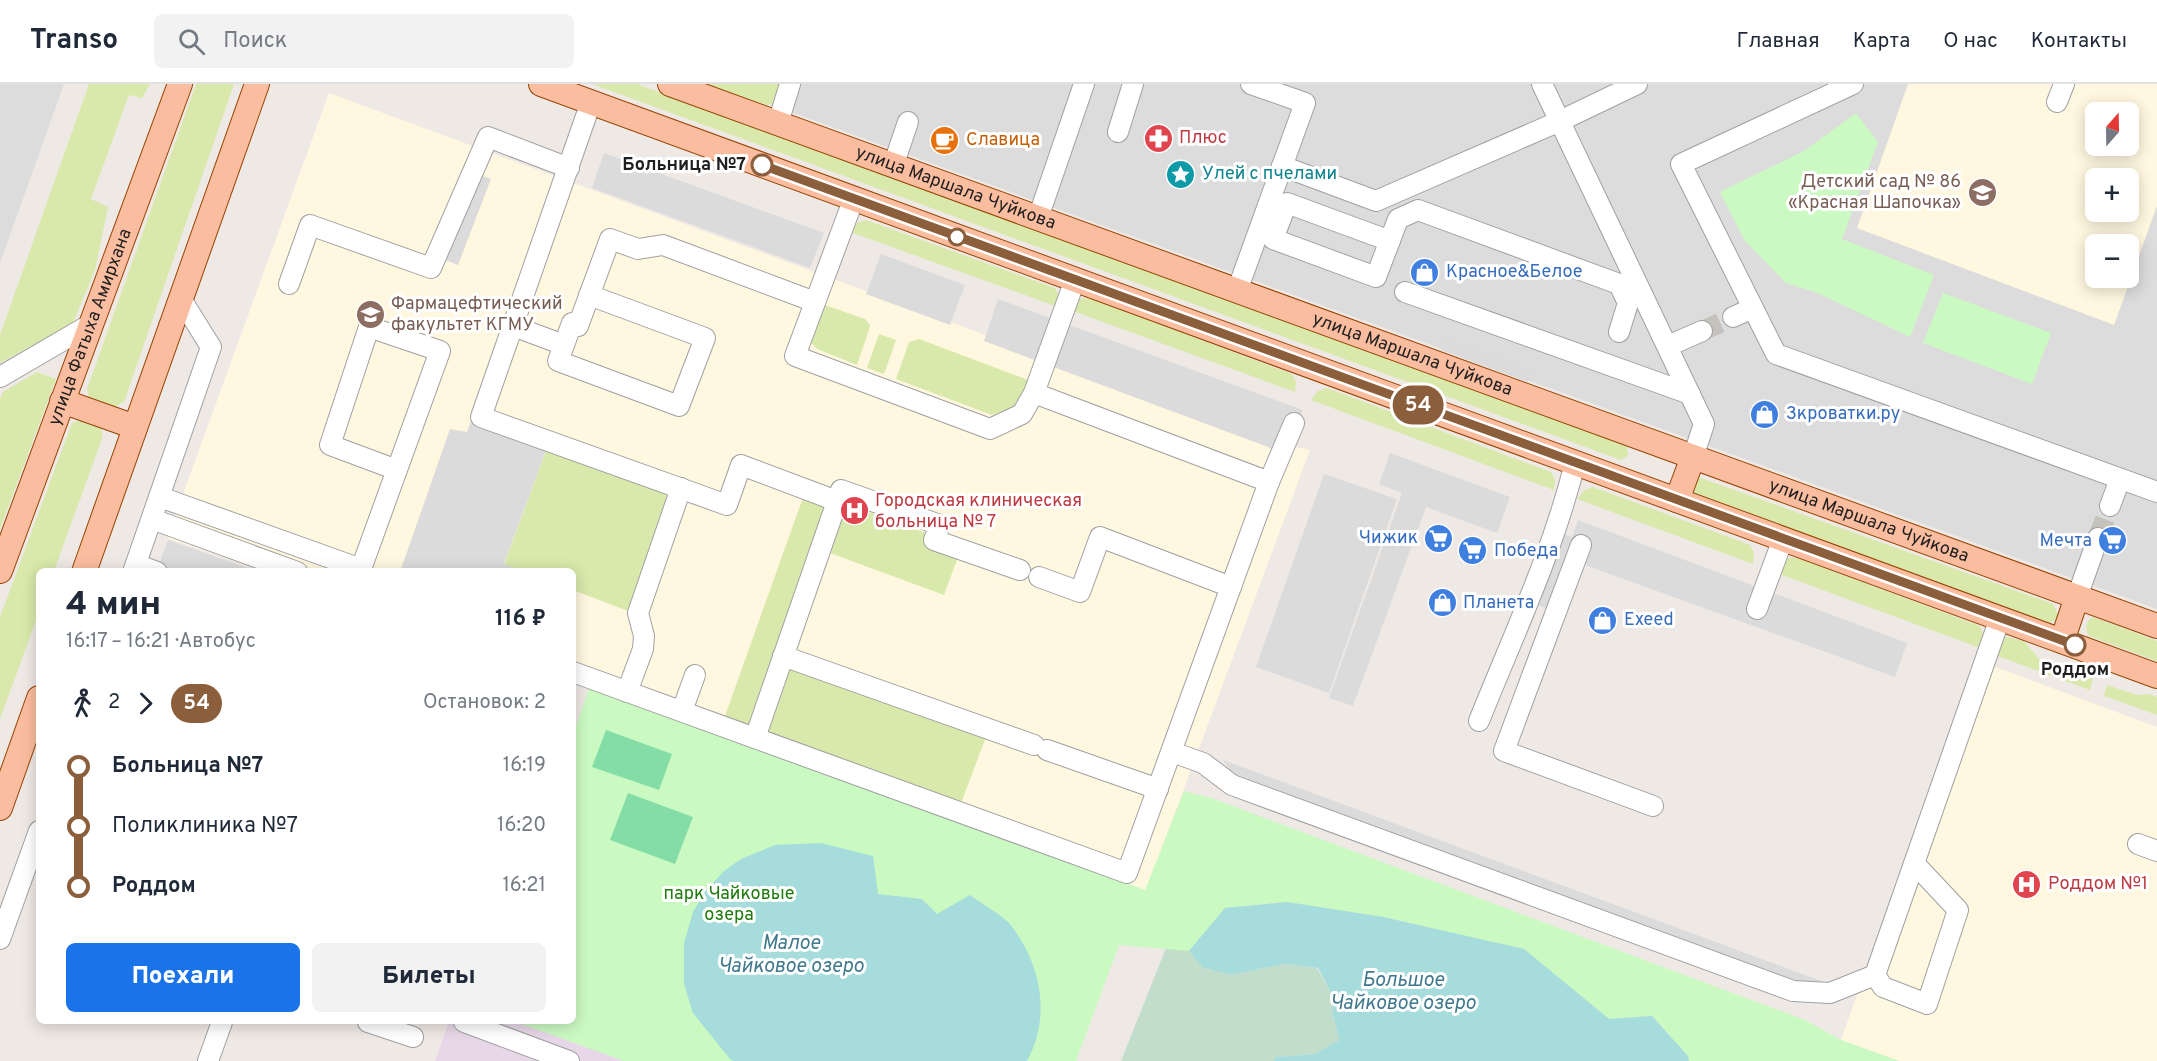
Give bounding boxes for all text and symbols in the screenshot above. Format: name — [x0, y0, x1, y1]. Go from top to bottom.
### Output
search box — [154, 14, 574, 68]
text: Transo — [30, 23, 118, 59]
icon: search — [175, 25, 208, 58]
text: Поиск — [223, 28, 287, 55]
text: Главная — [1736, 28, 1820, 55]
text: Карта — [1853, 28, 1910, 55]
text: О нас — [1943, 28, 1998, 55]
text: Контакты — [2031, 28, 2127, 55]
north arrow — [2085, 102, 2139, 156]
map controls — [2085, 102, 2139, 288]
pharmacy icon: Плюс — [1142, 122, 1174, 154]
cafe icon: Славица — [929, 124, 961, 156]
place label: Плюс — [1179, 127, 1227, 150]
place label: Славица — [966, 129, 1040, 152]
street label: улица Маршала Чуйкова — [852, 141, 1059, 235]
place label: Больница №7 — [622, 154, 746, 177]
marker: Больница №7 — [751, 154, 773, 176]
place icon: Улей с пчелами — [1165, 158, 1197, 190]
place label: Улей с пчелами — [1202, 163, 1337, 186]
button: + — [2085, 168, 2139, 222]
place label: Детский сад № 86 «Красная Шапочка» — [1788, 171, 1961, 215]
school or university icon: Детский сад № 86 «Красная Шапочка» — [1966, 176, 1998, 208]
street label: улица Фатыха Амирхана — [43, 225, 137, 429]
unlabelled marker — [948, 228, 966, 246]
button: − — [2085, 234, 2139, 288]
shop icon: Красное&Белое — [1409, 256, 1441, 288]
place label: Красное&Белое — [1446, 261, 1582, 284]
place label: Фармацефтический факультет КГМУ — [391, 293, 563, 337]
school or university icon: Фармацефтический факультет КГМУ — [354, 298, 386, 330]
street label: улица Маршала Чуйкова — [1309, 308, 1516, 402]
line badge: 54 — [1391, 386, 1445, 424]
text: 54 — [1405, 392, 1431, 419]
shop icon: 3кроватки.ру — [1749, 398, 1781, 430]
place label: 3кроватки.ру — [1786, 403, 1900, 426]
street label: улица Маршала Чуйкова — [1766, 474, 1972, 568]
place label: Городская клиническая больница № 7 — [875, 490, 1082, 534]
hospital icon: Городская клиническая больница № 7 — [838, 495, 870, 527]
supermarket icon: Чижик — [1423, 522, 1455, 554]
supermarket icon: Мечта — [2097, 525, 2129, 557]
place label: Чижик — [1359, 527, 1418, 550]
place label: Мечта — [2039, 530, 2092, 553]
supermarket icon: Победа — [1457, 535, 1489, 567]
place label: Победа — [1494, 540, 1558, 563]
text: 4 мин — [66, 585, 161, 627]
shop icon: Планета — [1426, 587, 1458, 619]
place label: Планета — [1463, 592, 1534, 615]
shop icon: Exeed — [1587, 604, 1619, 636]
text: 116 ₽ — [495, 606, 546, 633]
place label: Exeed — [1624, 609, 1674, 632]
text: 16:17 – 16:21 · Автобус — [66, 629, 256, 655]
marker: Роддом — [2064, 634, 2086, 656]
place label: Роддом — [2041, 659, 2109, 682]
icon: walk — [66, 687, 99, 720]
icon: forward — [129, 687, 162, 720]
text: 2 — [108, 690, 120, 716]
text: 54 — [183, 690, 210, 717]
text: Остановок: 2 — [423, 690, 546, 716]
text: Больница №7 — [112, 753, 263, 780]
text: 16:19 — [503, 753, 546, 779]
text: Поликлиника №7 — [112, 813, 298, 840]
text: 16:20 — [497, 813, 546, 839]
hospital icon: Роддом №1 — [2011, 868, 2043, 900]
text: Роддом — [112, 873, 196, 900]
text: 16:21 — [502, 873, 546, 899]
place label: Роддом №1 — [2048, 873, 2148, 896]
park label: парк Чайковые озера — [664, 883, 794, 927]
water label: Малое Чайковое озеро — [718, 931, 864, 980]
button: Поехали — [66, 943, 300, 1012]
button: Билеты — [312, 943, 546, 1012]
water label: Большое Чайковое озеро — [1330, 968, 1476, 1017]

